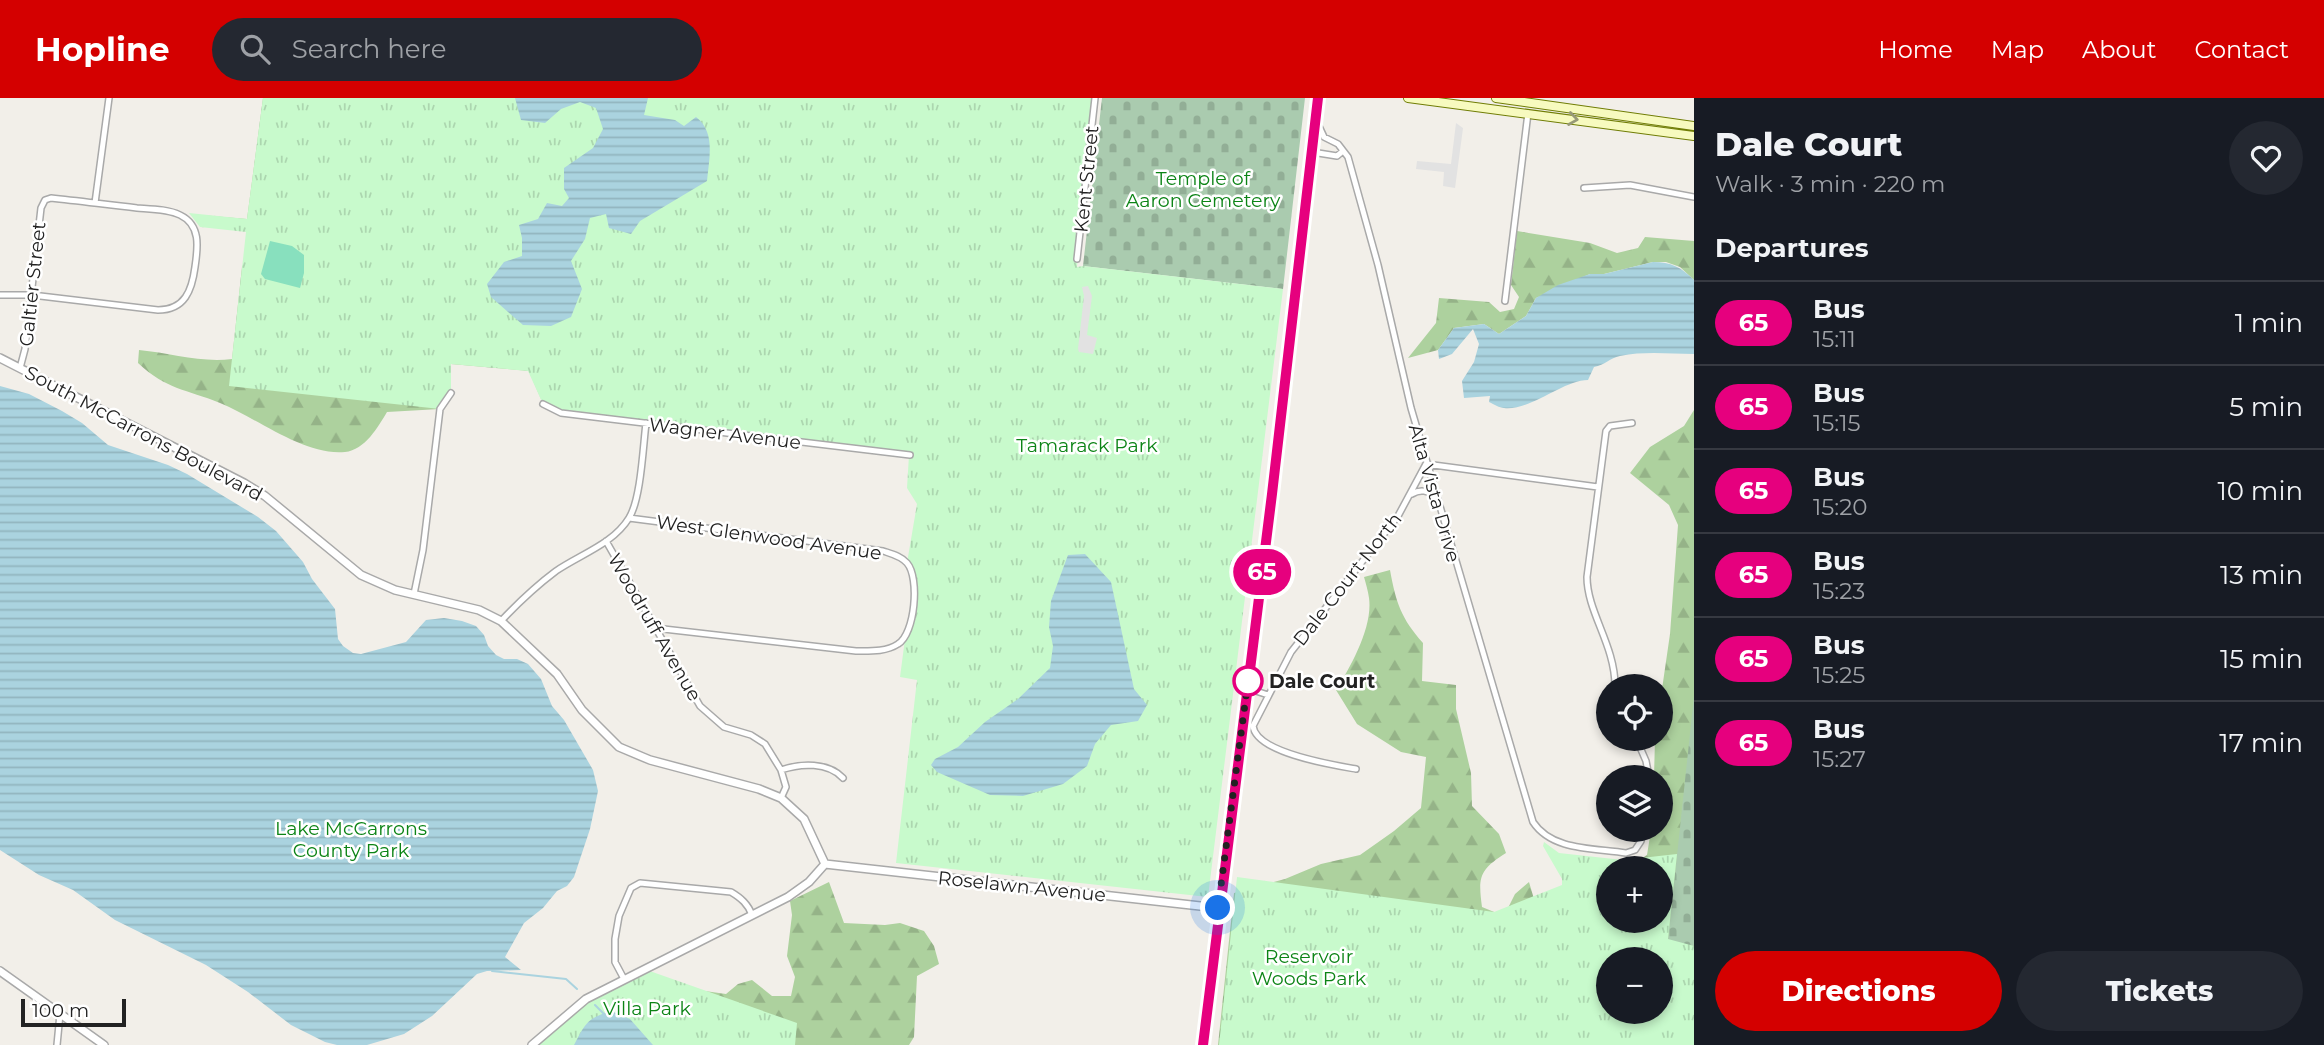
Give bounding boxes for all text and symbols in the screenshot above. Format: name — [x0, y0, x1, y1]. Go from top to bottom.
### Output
search box — [212, 18, 702, 81]
text: Hopline — [35, 29, 170, 69]
icon: search — [236, 30, 274, 68]
text: Search here — [292, 33, 446, 65]
text: Home — [1878, 35, 1953, 64]
text: Map — [1991, 35, 2044, 64]
text: About — [2082, 35, 2156, 64]
text: Contact — [2194, 35, 2289, 64]
one-way arrow — [1567, 111, 1578, 126]
button: heart — [2229, 121, 2303, 195]
street label: Kent Street — [1069, 124, 1104, 234]
text: Dale Court — [1715, 124, 1902, 164]
park label: Temple of Aaron Cemetery — [1126, 167, 1281, 212]
text: Walk · 3 min · 220 m — [1715, 170, 1945, 198]
street label: Galtier Street — [15, 220, 51, 348]
text: Departures — [1715, 232, 1869, 264]
text: Bus — [1813, 293, 1865, 325]
text: 1 min — [2235, 307, 2303, 339]
text: 65 — [1739, 308, 1768, 337]
text: 15:11 — [1813, 325, 1856, 353]
street label: South McCarrons Boulevard — [21, 361, 267, 506]
text: Bus — [1813, 377, 1865, 409]
text: 5 min — [2229, 391, 2303, 423]
text: 65 — [1739, 392, 1768, 421]
text: 15:15 — [1813, 409, 1861, 437]
street label: Wagner Avenue — [648, 413, 802, 454]
street label: Alta Vista Drive — [1404, 421, 1465, 565]
park label: Tamarack Park — [1016, 434, 1158, 457]
text: Bus — [1813, 461, 1865, 493]
text: 10 min — [2217, 475, 2303, 507]
text: 65 — [1739, 476, 1768, 505]
text: 15:20 — [1813, 493, 1867, 521]
street label: Dale Court North — [1288, 508, 1407, 650]
street label: West Glenwood Avenue — [655, 510, 883, 565]
text: Bus — [1813, 545, 1865, 577]
street label: Woodruff Avenue — [603, 549, 706, 705]
line badge: 65 — [1230, 549, 1294, 595]
text: 65 — [1247, 557, 1277, 586]
text: 13 min — [2220, 559, 2303, 591]
text: 65 — [1739, 560, 1768, 589]
text: 15:23 — [1813, 577, 1865, 605]
text: Bus — [1813, 629, 1865, 661]
text: 15 min — [2220, 643, 2303, 675]
text: 65 — [1739, 644, 1768, 673]
text: 15:25 — [1813, 661, 1865, 689]
marker: Dale Court — [1233, 666, 1263, 696]
place label: Dale Court — [1269, 670, 1375, 693]
map controls — [1596, 674, 1673, 1024]
button: locate — [1596, 674, 1673, 751]
text: Bus — [1813, 713, 1865, 745]
text: 17 min — [2219, 727, 2303, 759]
text: 65 — [1739, 728, 1768, 757]
text: 15:27 — [1813, 745, 1866, 773]
button: layers — [1596, 765, 1673, 842]
park label: Lake McCarrons County Park — [275, 817, 427, 862]
button: + — [1596, 856, 1673, 933]
street label: Roselawn Avenue — [937, 866, 1107, 907]
your location — [1200, 890, 1235, 925]
park label: Reservoir Woods Park — [1252, 945, 1367, 990]
button: − — [1596, 947, 1673, 1024]
button: Directions — [1715, 951, 2002, 1031]
button: Tickets — [2016, 951, 2303, 1031]
scale bar — [21, 996, 126, 1028]
park label: Villa Park — [603, 997, 692, 1020]
text: 100 m — [32, 999, 89, 1022]

